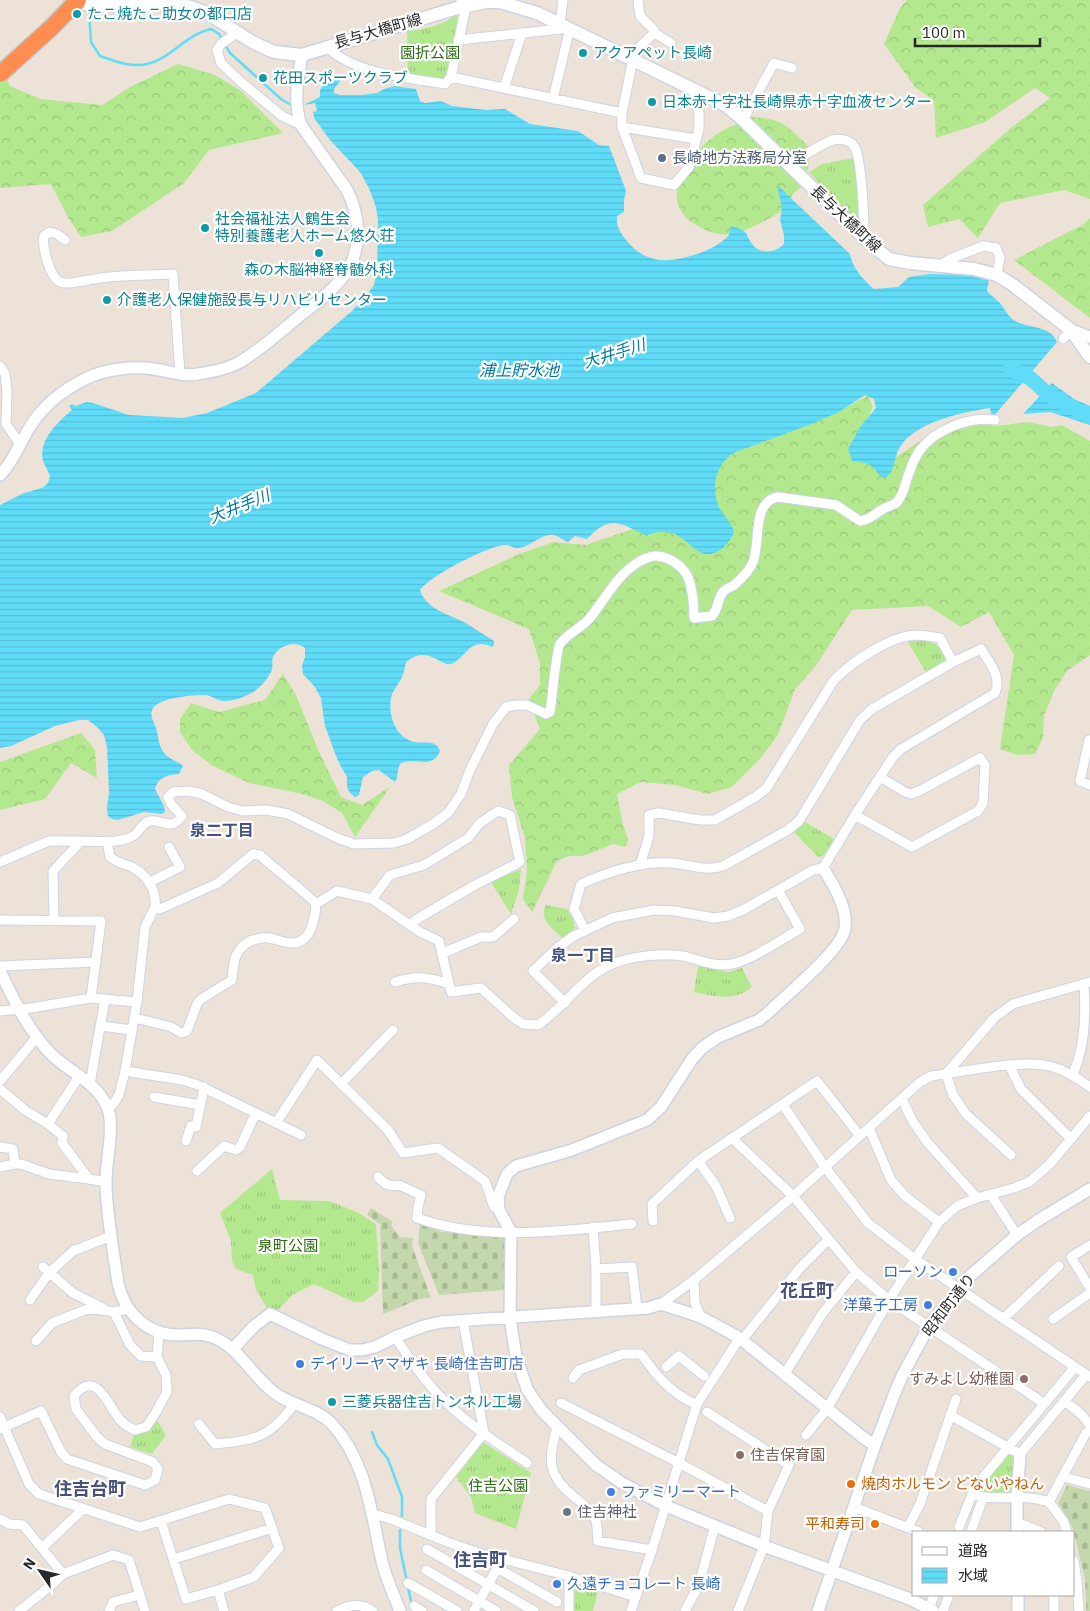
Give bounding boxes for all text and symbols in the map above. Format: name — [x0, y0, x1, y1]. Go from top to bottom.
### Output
place label: たこ焼たこ助女の都口店 — [87, 4, 252, 23]
marker: たこ焼たこ助女の都口店 — [71, 8, 83, 20]
street label: 長与大橋町線 — [332, 9, 424, 52]
scale bar — [915, 15, 1040, 47]
text: 100 m — [922, 23, 966, 42]
park label: 園折公園 — [400, 43, 460, 62]
place label: アクアペット長崎 — [593, 43, 712, 62]
marker: アクアペット長崎 — [577, 47, 589, 59]
place label: 花田スポーツクラブ — [273, 68, 408, 87]
marker: 花田スポーツクラブ — [257, 72, 269, 84]
place label: 日本赤十字社長崎県赤十字血液センター — [662, 92, 932, 111]
marker: 日本赤十字社長崎県赤十字血液センター — [646, 96, 658, 108]
place label: 長崎地方法務局分室 — [672, 148, 807, 167]
marker: 長崎地方法務局分室 — [656, 152, 668, 164]
street label: 長与大橋町線 — [807, 181, 886, 256]
place label: 社会福祉法人鶴生会 特別養護老人ホーム悠久荘 — [215, 209, 395, 245]
marker: 社会福祉法人鶴生会 特別養護老人ホーム悠久荘 — [199, 222, 211, 234]
marker: 森の木脳神経脊髄外科 — [313, 247, 325, 259]
place label: 森の木脳神経脊髄外科 — [244, 260, 394, 279]
place label: 介護老人保健施設長与リハビリセンター — [117, 290, 387, 309]
marker: 介護老人保健施設長与リハビリセンター — [101, 294, 113, 306]
water label: 大井手川 — [580, 333, 649, 372]
water label: 浦上貯水池 — [479, 360, 561, 380]
water label: 大井手川 — [206, 484, 274, 527]
district label: 泉二丁目 — [190, 820, 254, 840]
district label: 泉一丁目 — [551, 945, 615, 965]
park label: 泉町公園 — [258, 1236, 318, 1255]
place label: ローソン — [883, 1262, 943, 1281]
marker: ローソン — [947, 1266, 959, 1278]
street label: 昭和町通り — [918, 1269, 979, 1340]
district label: 花丘町 — [780, 1279, 834, 1302]
place label: 洋菓子工房 — [843, 1295, 918, 1314]
marker: 洋菓子工房 — [922, 1299, 934, 1311]
place label: デイリーヤマザキ 長崎住吉町店 — [310, 1354, 524, 1373]
marker: デイリーヤマザキ 長崎住吉町店 — [294, 1358, 306, 1370]
place label: すみよし幼稚園 — [909, 1369, 1014, 1388]
marker: すみよし幼稚園 — [1018, 1373, 1030, 1385]
place label: 三菱兵器住吉トンネル工場 — [342, 1392, 522, 1411]
marker: 三菱兵器住吉トンネル工場 — [326, 1396, 338, 1408]
place label: 住吉保育園 — [750, 1445, 825, 1464]
marker: 住吉保育園 — [734, 1449, 746, 1461]
place label: 焼肉ホルモン どないやねん — [861, 1474, 1044, 1493]
park label: 住吉公園 — [468, 1476, 528, 1495]
district label: 住吉台町 — [54, 1477, 126, 1500]
marker: 焼肉ホルモン どないやねん — [845, 1478, 857, 1490]
place label: ファミリーマート — [621, 1482, 741, 1501]
marker: ファミリーマート — [605, 1486, 617, 1498]
place label: 住吉神社 — [577, 1502, 637, 1521]
marker: 住吉神社 — [561, 1506, 573, 1518]
place label: 平和寿司 — [805, 1514, 865, 1533]
marker: 平和寿司 — [869, 1518, 881, 1530]
legend — [912, 1531, 1075, 1596]
text: 道路 — [958, 1541, 988, 1560]
north arrow — [15, 1546, 65, 1596]
district label: 住吉町 — [453, 1548, 507, 1571]
text: N — [19, 1554, 40, 1573]
text: 水域 — [958, 1566, 988, 1585]
place label: 久遠チョコレート 長崎 — [567, 1574, 721, 1593]
marker: 久遠チョコレート 長崎 — [551, 1578, 563, 1590]

